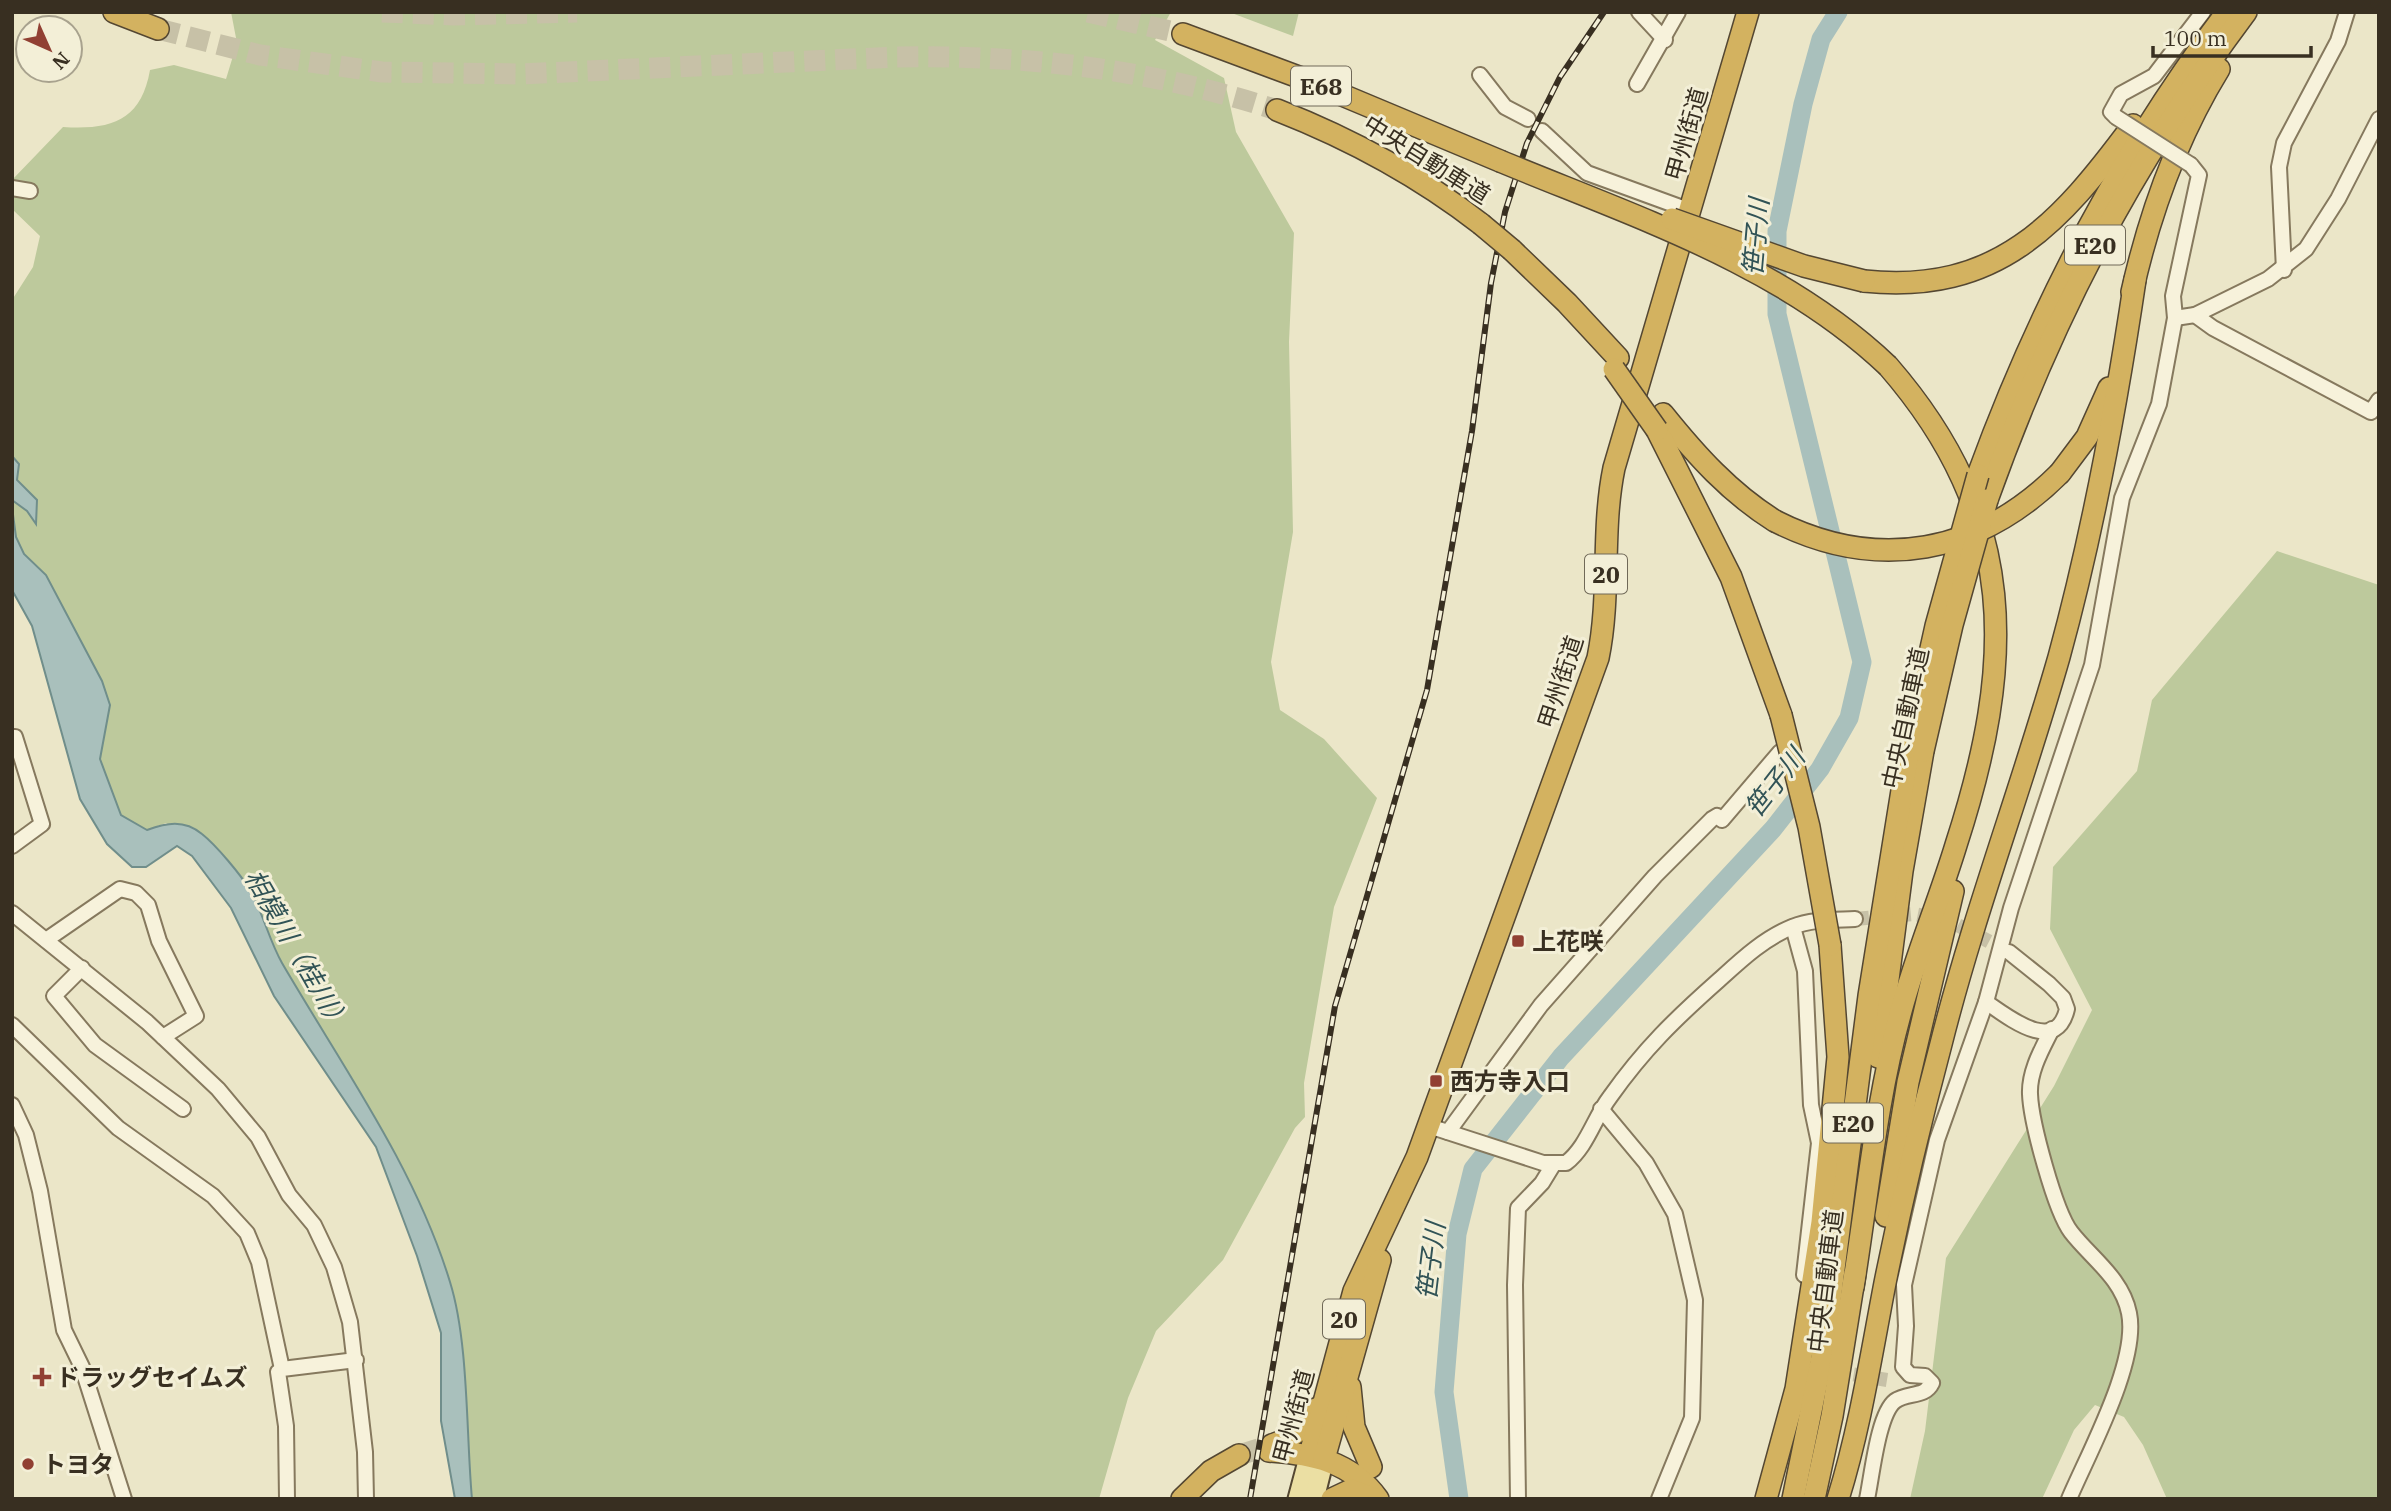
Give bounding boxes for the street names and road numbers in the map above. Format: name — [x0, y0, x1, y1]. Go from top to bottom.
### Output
road number: E68 — [1291, 66, 1351, 106]
street label: 甲州街道 — [1657, 83, 1715, 185]
street label: 中央自動車道 — [1357, 107, 1497, 211]
road number: E20 — [2065, 226, 2125, 264]
road number: 20 — [1585, 554, 1627, 594]
street label: 甲州街道 — [1530, 631, 1590, 733]
street label: 中央自動車道 — [1874, 644, 1936, 792]
road number: E20 — [1823, 1104, 1883, 1142]
street label: 中央自動車道 — [1800, 1208, 1850, 1354]
road number: 20 — [1323, 1300, 1365, 1338]
street label: 甲州街道 — [1265, 1365, 1321, 1467]

